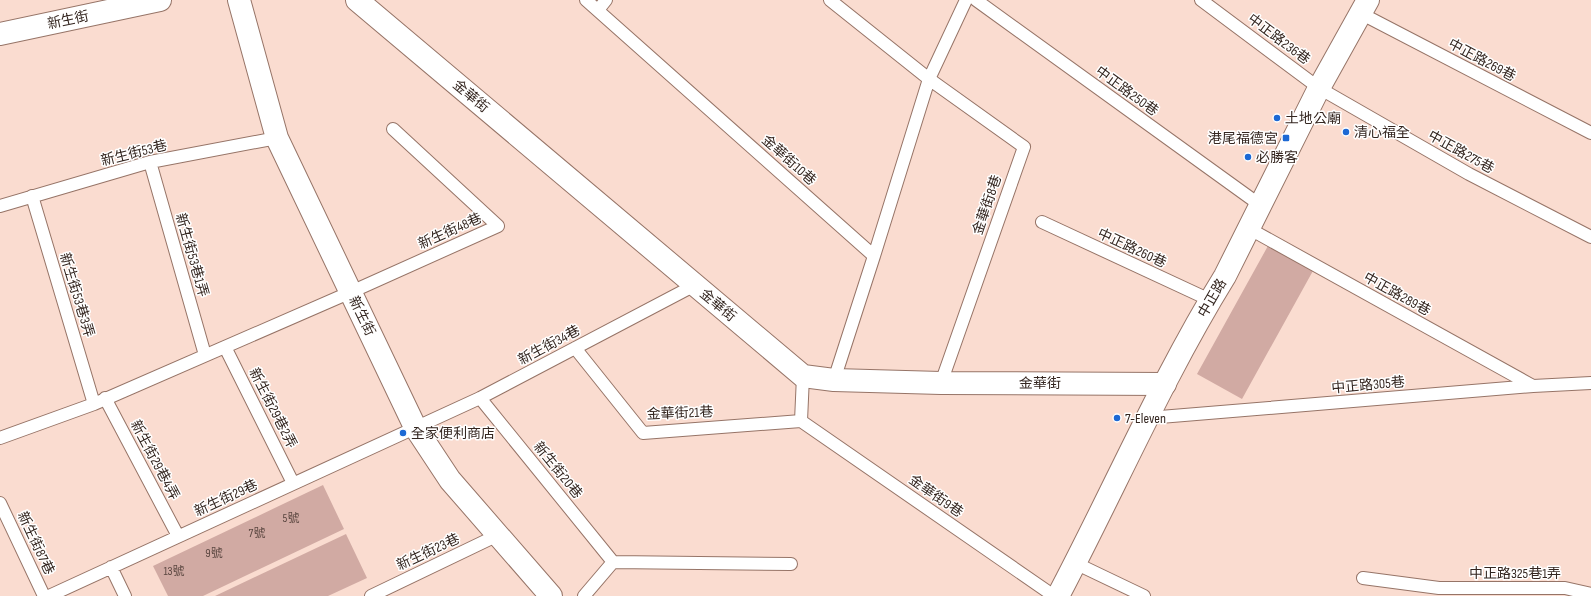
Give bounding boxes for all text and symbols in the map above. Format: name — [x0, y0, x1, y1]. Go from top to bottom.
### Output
street label: 新生街 — [46, 7, 90, 33]
street label: 中正路236巷 — [1244, 10, 1314, 68]
street label: 中正路269巷 — [1445, 35, 1519, 85]
street label: 中正路250巷 — [1092, 62, 1162, 120]
street label: 金華街 — [449, 76, 493, 116]
place label: 土地公廟 — [1285, 110, 1341, 127]
marker: 土地公廟 — [1272, 113, 1282, 123]
place label: 清心福全 — [1354, 124, 1410, 141]
marker: 清心福全 — [1341, 127, 1351, 137]
street label: 中正路275巷 — [1425, 127, 1497, 177]
place label: 港尾福德宮 — [1208, 130, 1278, 147]
street label: 金華街10巷 — [758, 131, 820, 189]
marker: 港尾福德宮 — [1281, 133, 1291, 143]
street label: 新生街53巷 — [99, 137, 169, 169]
place label: 必勝客 — [1256, 149, 1298, 166]
marker: 必勝客 — [1243, 152, 1253, 162]
street label: 金華街8巷 — [969, 173, 1005, 237]
street label: 新生街48巷 — [415, 209, 485, 253]
street label: 新生街53巷1弄 — [172, 211, 212, 299]
street label: 中正路260巷 — [1095, 225, 1169, 271]
street label: 新生街53巷3弄 — [56, 251, 98, 339]
street label: 中正路289巷 — [1360, 269, 1434, 319]
street label: 中正路 — [1194, 276, 1230, 320]
street label: 金華街 — [696, 285, 740, 325]
street label: 新生街 — [345, 293, 379, 339]
street label: 新生街34巷 — [515, 322, 583, 368]
street label: 新生街29巷2弄 — [246, 365, 300, 451]
street label: 中正路305巷 — [1331, 373, 1405, 397]
street label: 金華街 — [1019, 375, 1061, 392]
street label: 金華街21巷 — [646, 403, 714, 423]
place label: 7-Eleven — [1125, 410, 1166, 427]
marker: 7-Eleven — [1112, 413, 1122, 423]
street label: 新生街29巷4弄 — [127, 417, 183, 503]
place label: 全家便利商店 — [411, 425, 495, 442]
marker: 全家便利商店 — [398, 428, 408, 438]
street label: 新生街20巷 — [530, 438, 586, 502]
street label: 金華街9巷 — [906, 471, 966, 521]
street label: 新生街29巷 — [192, 476, 260, 520]
street label: 新生街87巷 — [14, 509, 58, 577]
house number: 5號 — [283, 511, 299, 526]
house number: 7號 — [249, 526, 265, 541]
street label: 新生街23巷 — [394, 530, 462, 574]
house number: 9號 — [205, 546, 223, 561]
house number: 13號 — [163, 564, 185, 579]
street label: 中正路325巷1弄 — [1469, 565, 1561, 582]

